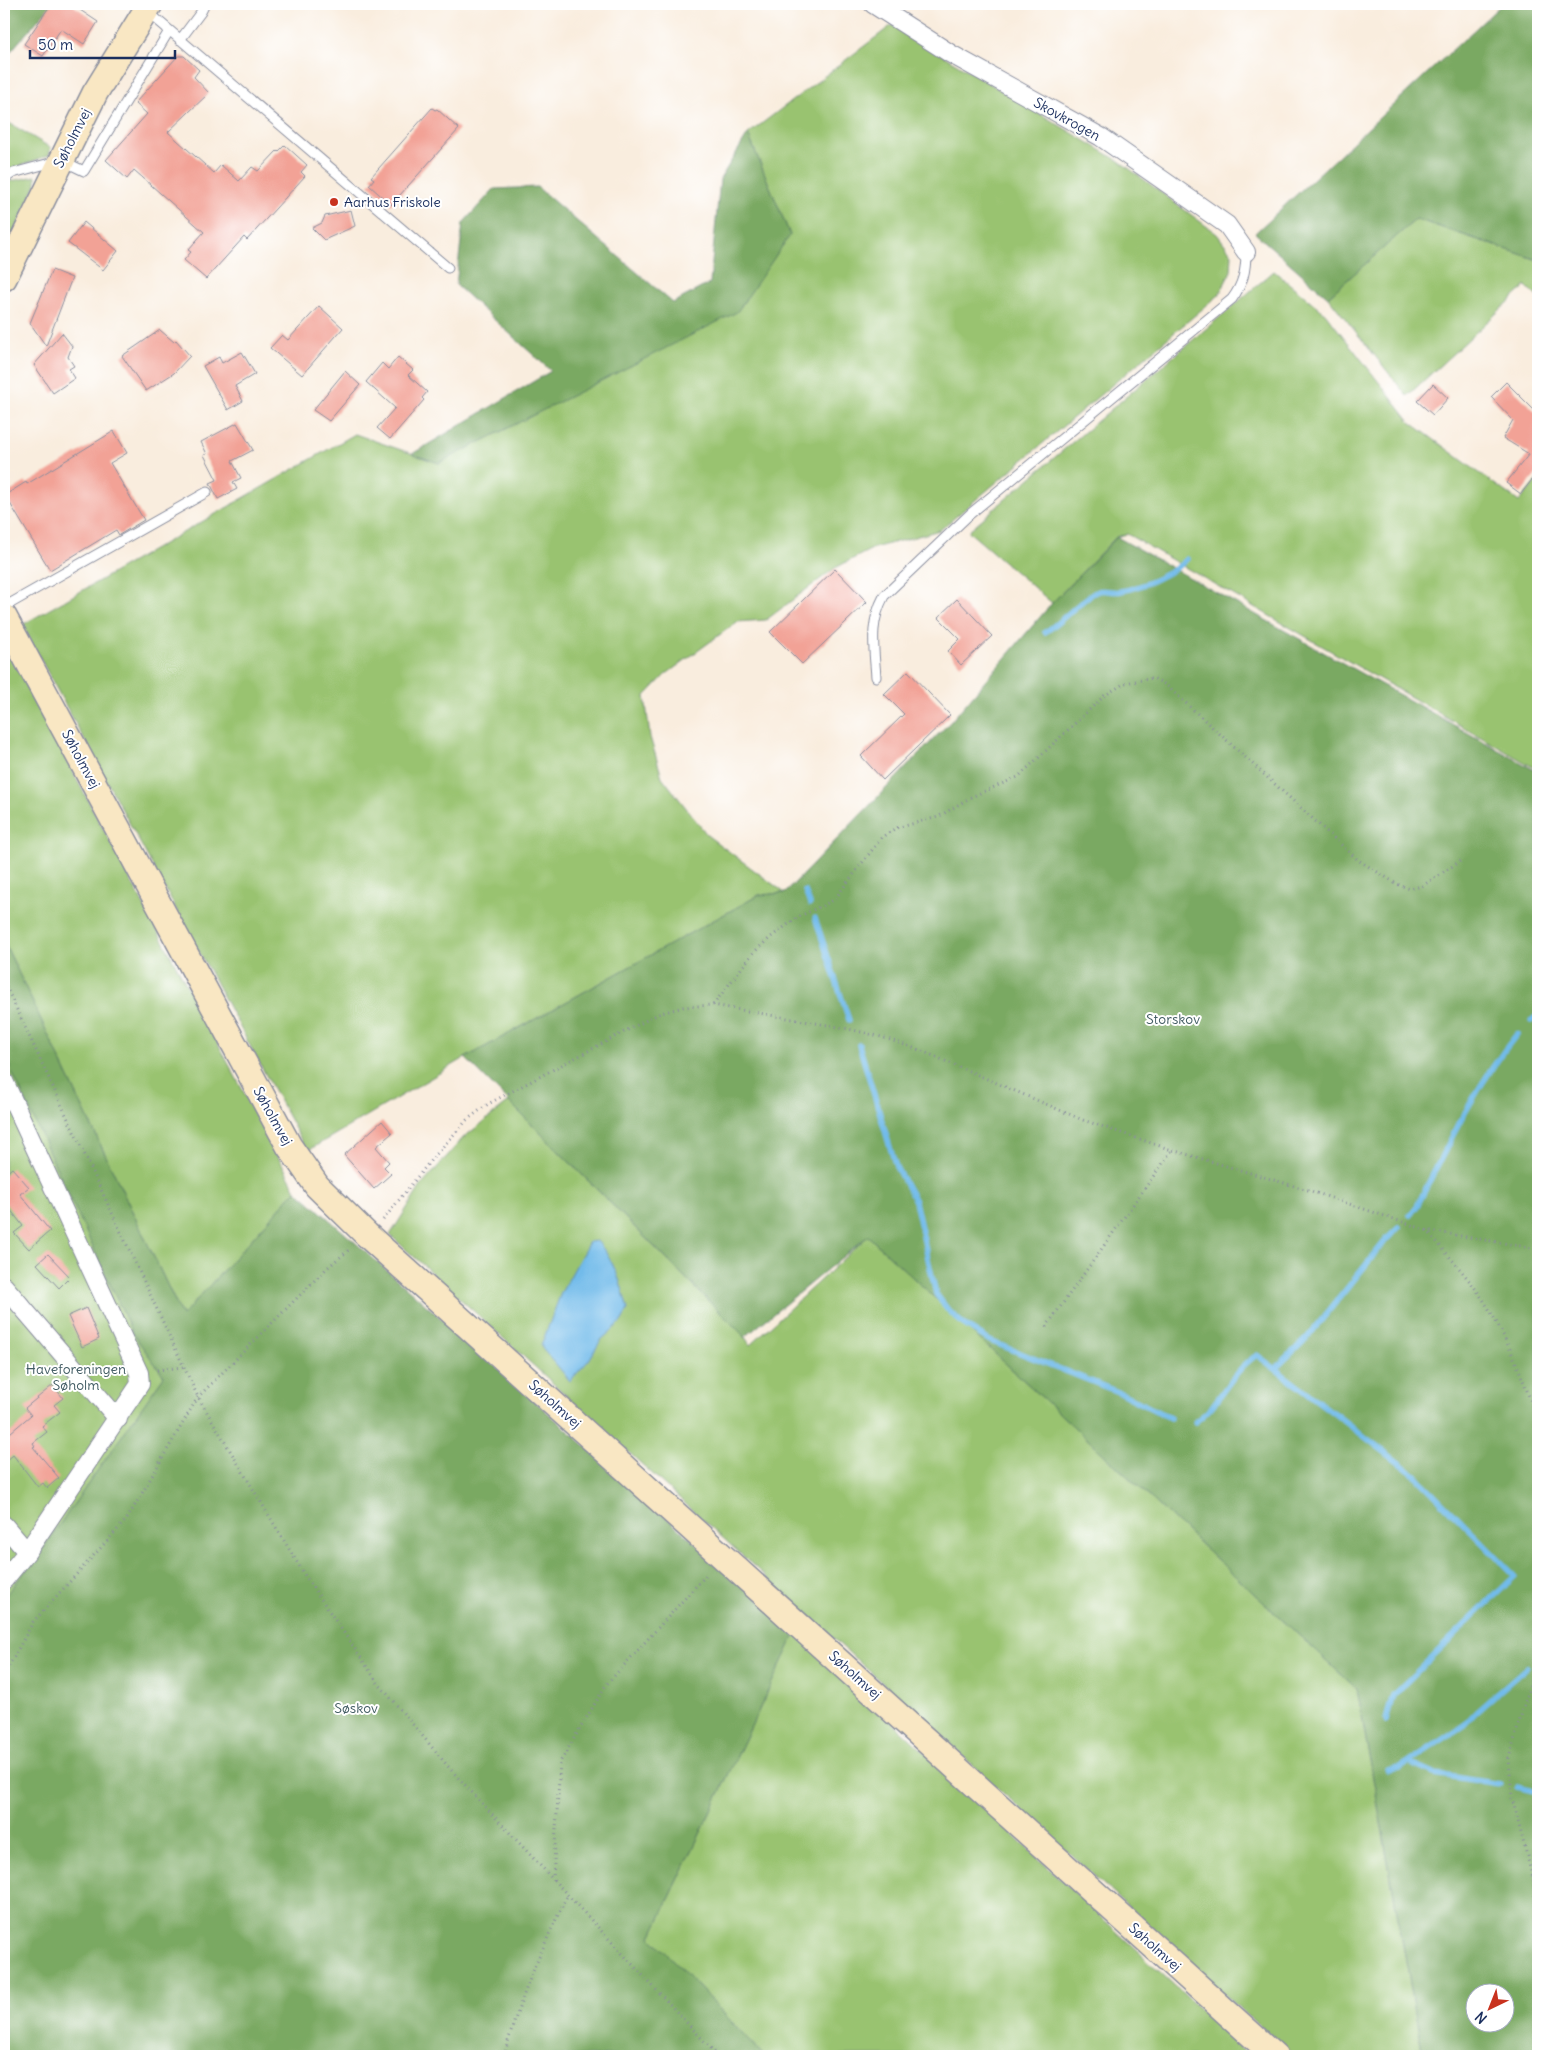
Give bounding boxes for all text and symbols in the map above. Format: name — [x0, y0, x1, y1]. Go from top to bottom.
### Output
scale bar — [30, 28, 175, 60]
text: 50 m — [38, 35, 73, 54]
street label: Skovkrogen — [1030, 93, 1104, 145]
street label: Søholmvej — [49, 105, 95, 171]
place label: Aarhus Friskole — [344, 193, 441, 211]
marker: Aarhus Friskole — [328, 196, 340, 208]
street label: Søholmvej — [58, 726, 104, 792]
park label: Storskov — [1146, 1010, 1200, 1028]
street label: Søholmvej — [250, 1083, 296, 1149]
park label: Haveforeningen Søholm — [26, 1360, 126, 1394]
street label: Søholmvej — [525, 1376, 585, 1432]
street label: Søholmvej — [825, 1647, 885, 1703]
park label: Søskov — [334, 1699, 378, 1717]
street label: Søholmvej — [1125, 1919, 1185, 1975]
north arrow — [1464, 1982, 1514, 2032]
text: N — [1471, 2008, 1491, 2027]

